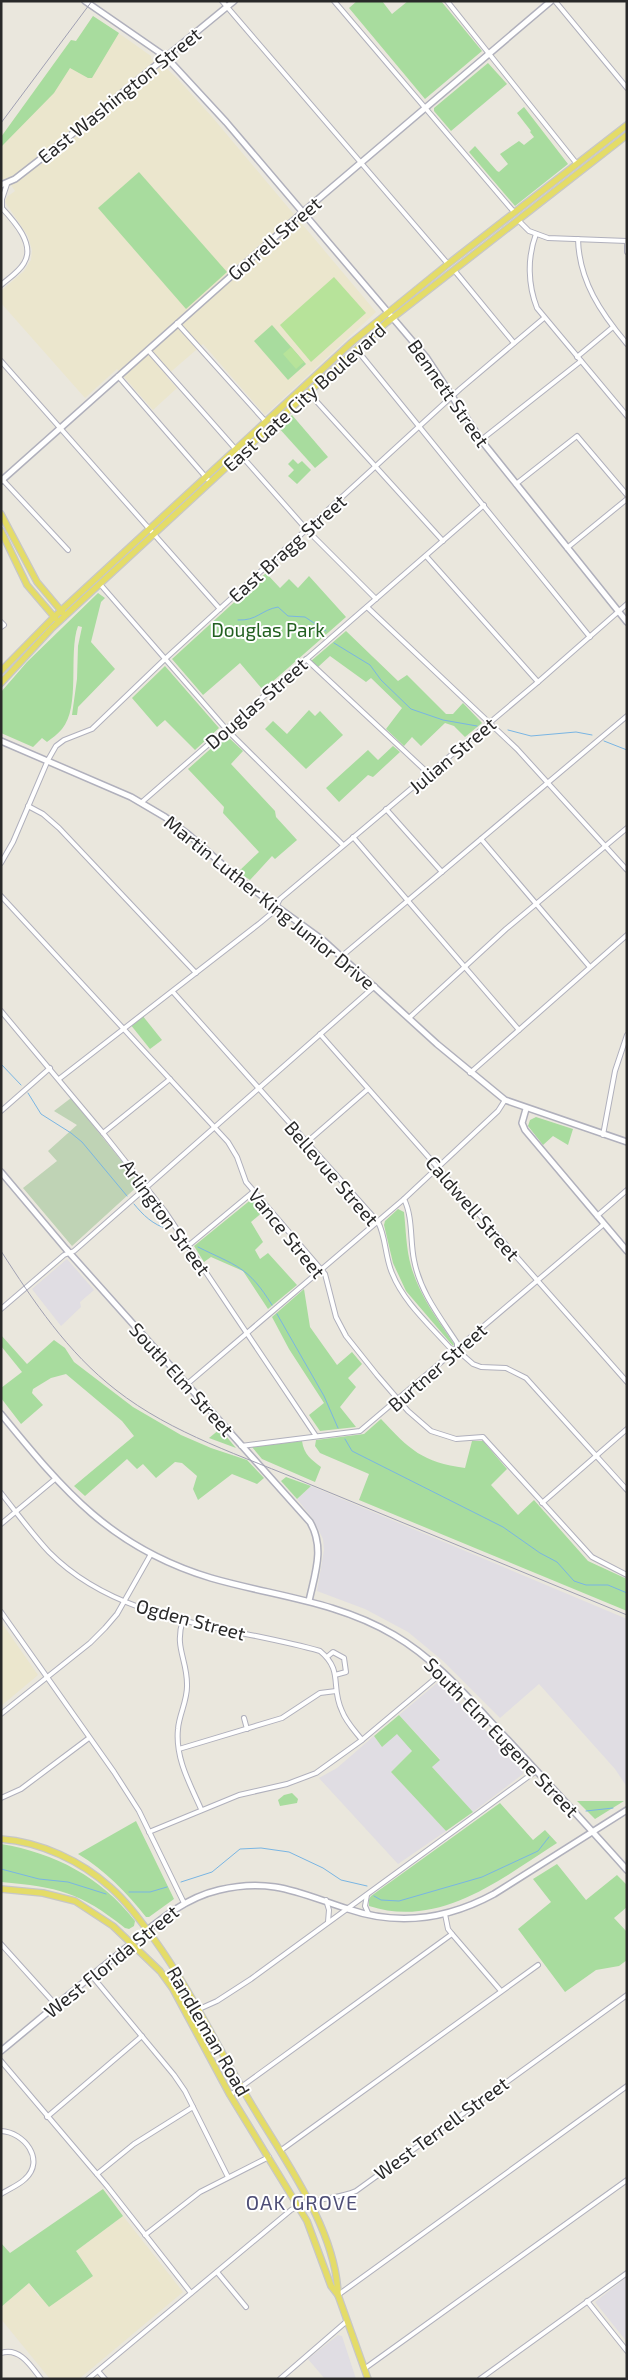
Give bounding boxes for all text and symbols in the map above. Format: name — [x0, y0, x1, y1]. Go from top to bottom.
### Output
street label: East Washington Street — [33, 22, 205, 168]
street label: Gorrell Street — [223, 191, 325, 285]
street label: East Gate City Boulevard — [218, 318, 390, 476]
street label: Bennett Street — [404, 335, 494, 451]
street label: East Bragg Street — [223, 489, 351, 607]
park label: Douglas Park — [211, 618, 325, 641]
street label: Douglas Street — [200, 652, 312, 754]
street label: Julian Street — [404, 712, 500, 798]
street label: Martin Luther King Junior Drive — [160, 810, 380, 994]
street label: Bellevue Street — [280, 1116, 384, 1230]
street label: Caldwell Street — [421, 1151, 525, 1265]
street label: Arlington Street — [116, 1155, 216, 1279]
street label: Vance Street — [244, 1183, 330, 1283]
street label: South Elm Street — [125, 1318, 239, 1440]
street label: Burtner Street — [383, 1318, 491, 1416]
street label: Ogden Street — [134, 1593, 248, 1645]
street label: South Elm Eugene Street — [420, 1653, 584, 1821]
street label: West Florida Street — [39, 1900, 183, 2022]
street label: Randleman Road — [163, 1962, 255, 2100]
street label: West Terrell Street — [369, 2071, 513, 2185]
district label: OAK GROVE — [246, 2190, 358, 2214]

